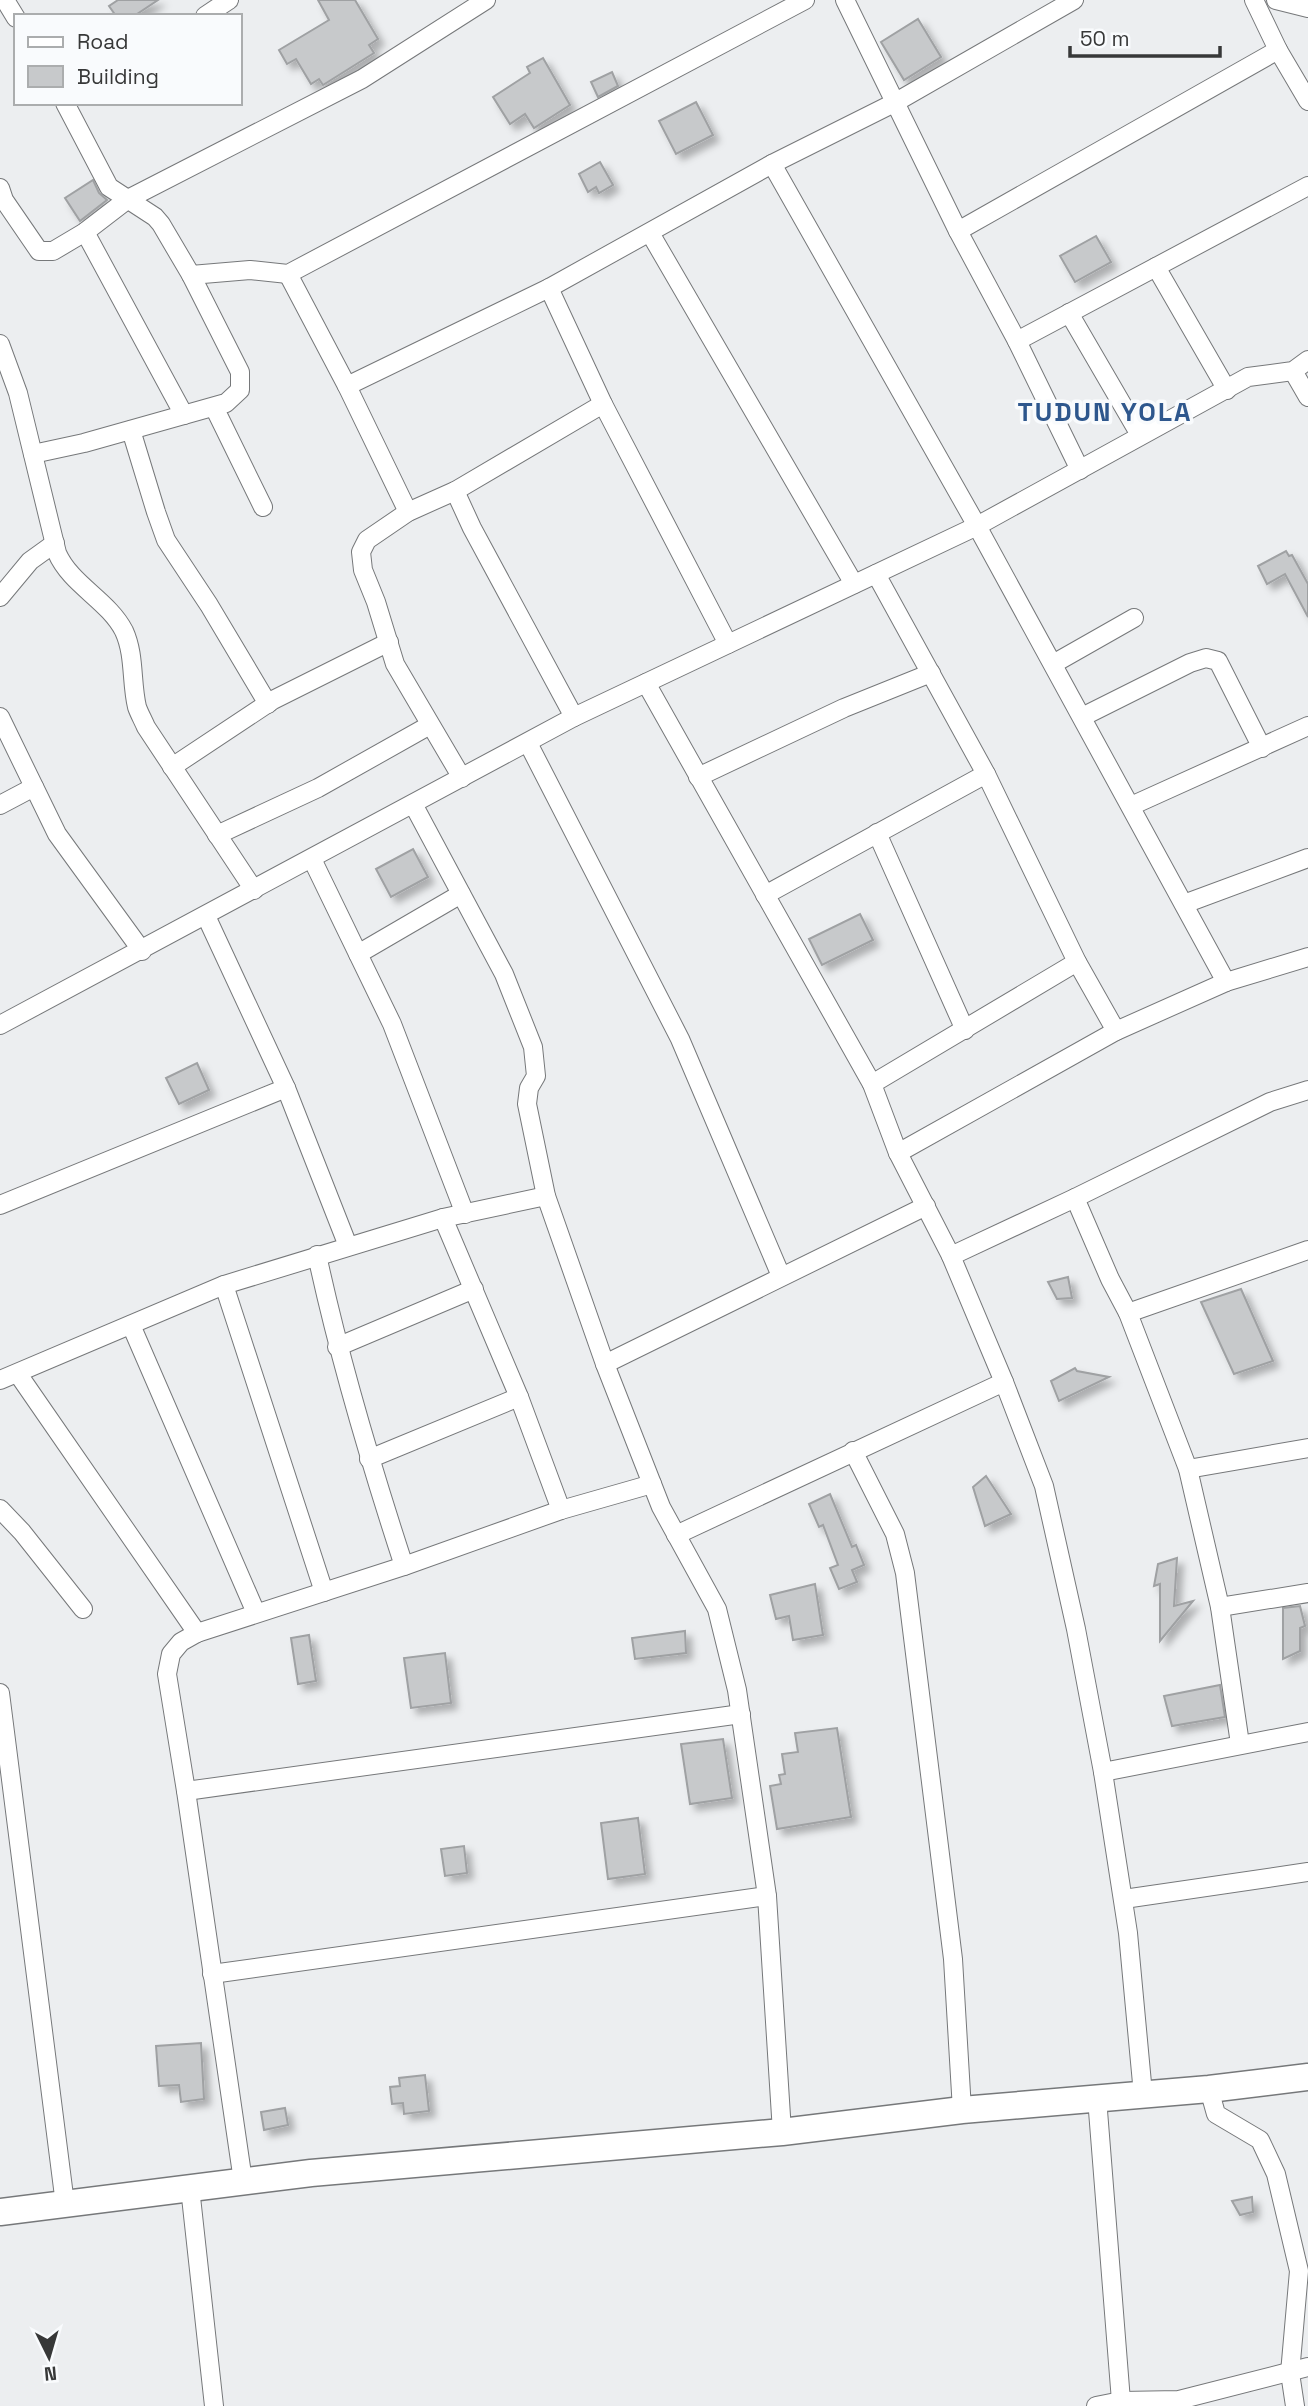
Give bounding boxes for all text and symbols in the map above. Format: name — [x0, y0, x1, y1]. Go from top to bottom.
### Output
legend — [14, 14, 242, 105]
scale bar — [1070, 14, 1220, 58]
text: 50 m — [1080, 25, 1130, 52]
text: Road — [77, 28, 129, 55]
text: Building — [77, 63, 159, 90]
district label: TUDUN YOLA — [1018, 395, 1192, 429]
north arrow — [14, 2322, 84, 2392]
text: N — [43, 2360, 58, 2386]

